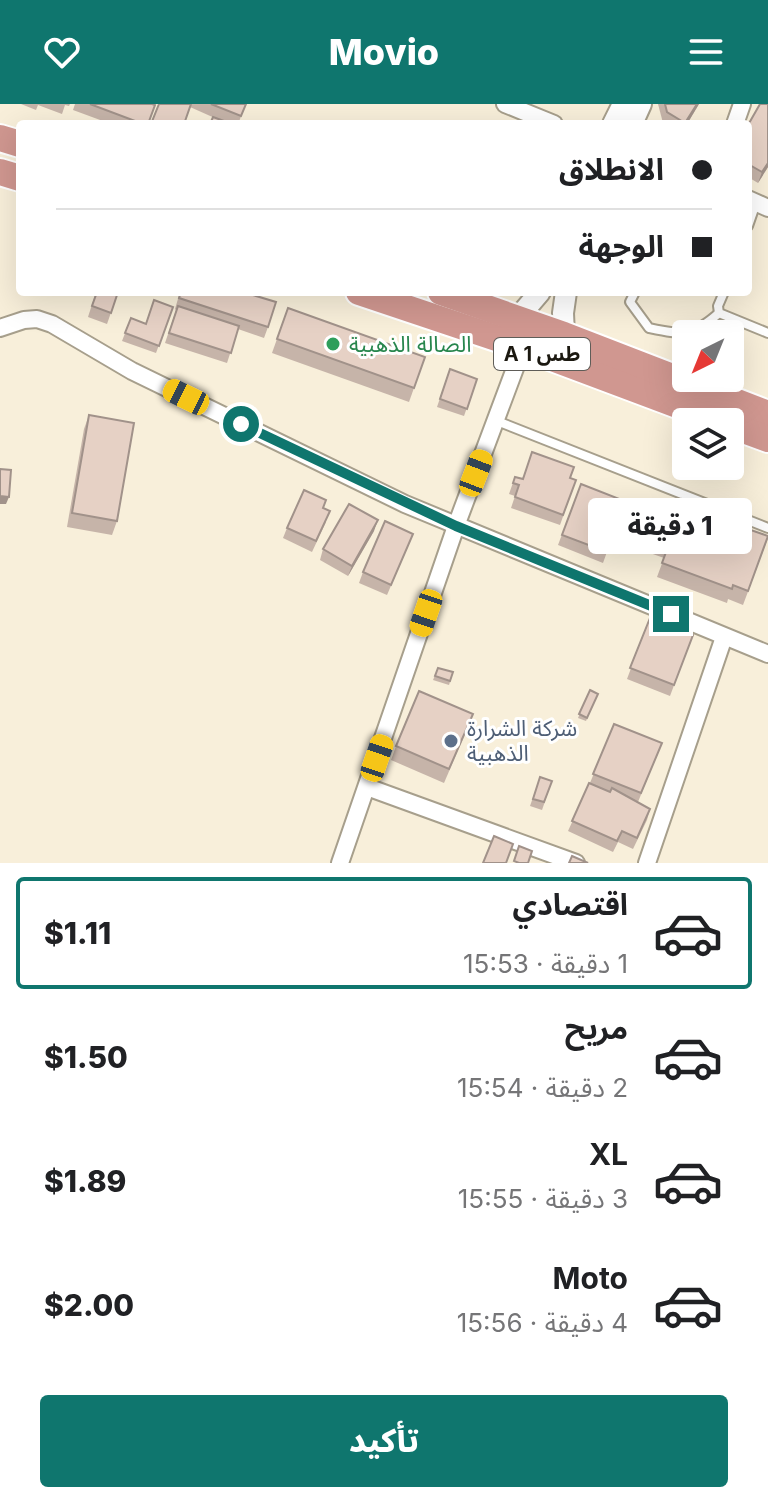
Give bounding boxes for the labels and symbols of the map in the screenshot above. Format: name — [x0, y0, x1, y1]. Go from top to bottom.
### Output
north arrow — [672, 320, 744, 392]
place label: الصالة الذهبية — [349, 331, 472, 357]
marker: الصالة الذهبية — [324, 335, 342, 353]
road number: A 1 طس — [494, 338, 590, 370]
car — [159, 376, 213, 418]
route start — [223, 406, 259, 442]
car — [456, 446, 496, 500]
callout: 1 دقيقة — [589, 498, 753, 554]
car — [407, 586, 445, 640]
route end — [653, 596, 689, 632]
place label: شركة الشرارة الذهبية — [467, 715, 577, 766]
car — [358, 731, 396, 785]
marker: شركة الشرارة الذهبية — [442, 732, 460, 750]

